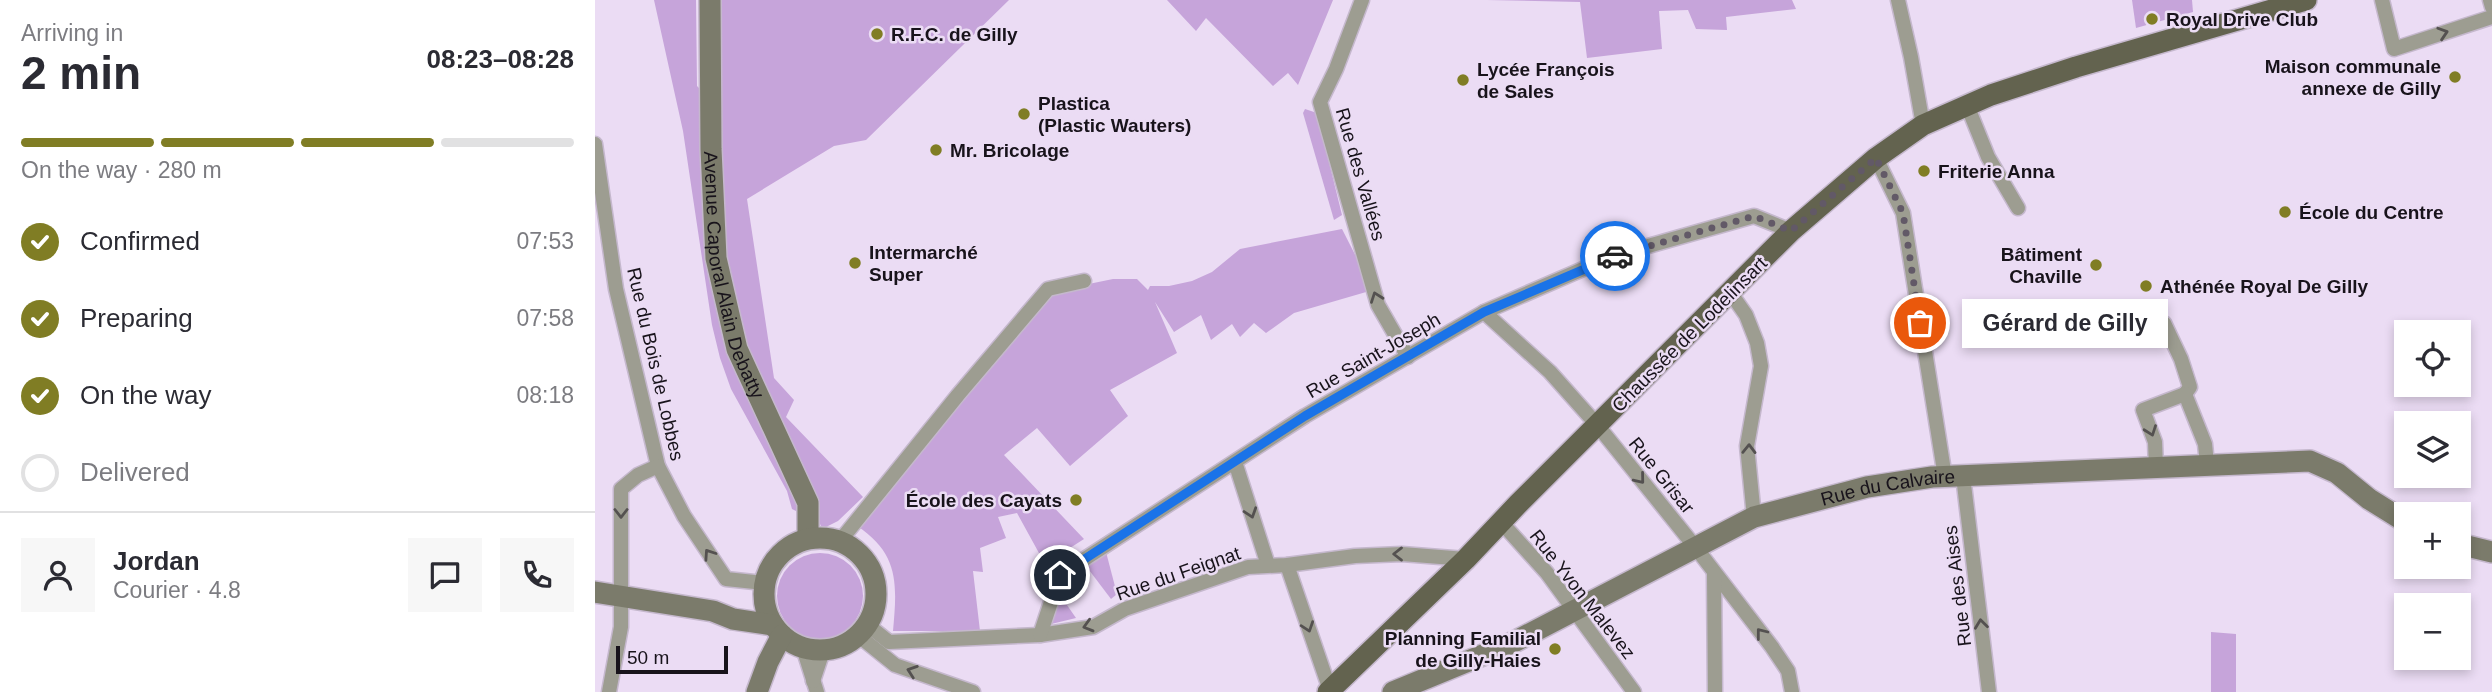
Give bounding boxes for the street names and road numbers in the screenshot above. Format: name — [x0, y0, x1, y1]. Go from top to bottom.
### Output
street label: Rue des Vallées — [1332, 105, 1389, 243]
street label: Avenue Caporal Alain Debatty — [700, 151, 769, 402]
street label: Chaussée de Lodelinsart — [1608, 252, 1772, 416]
street label: Rue du Bois de Lobbes — [623, 266, 688, 463]
street label: Rue Saint-Joseph — [1303, 309, 1444, 402]
street label: Rue Grisar — [1625, 433, 1699, 518]
street label: Rue du Calvaire — [1818, 466, 1955, 510]
street label: Rue des Aises — [1940, 524, 1975, 648]
street label: Rue Yvon Malevez — [1526, 526, 1640, 663]
street label: Rue du Feignat — [1113, 542, 1244, 605]

